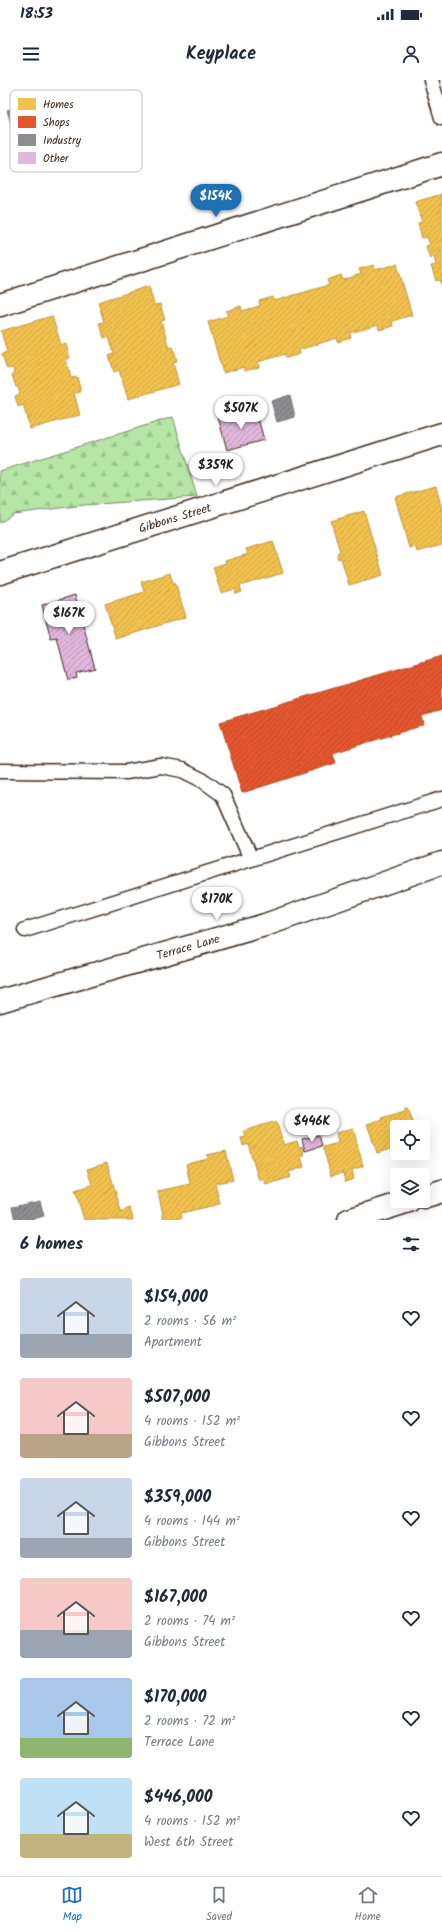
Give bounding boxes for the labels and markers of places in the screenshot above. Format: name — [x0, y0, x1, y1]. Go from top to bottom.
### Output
pin: $154K — [188, 184, 244, 218]
pin: $507K — [213, 396, 269, 430]
pin: $359K — [188, 453, 244, 487]
pin: $167K — [41, 601, 97, 635]
pin: $170K — [189, 887, 245, 921]
pin: $446K — [284, 1109, 340, 1143]

